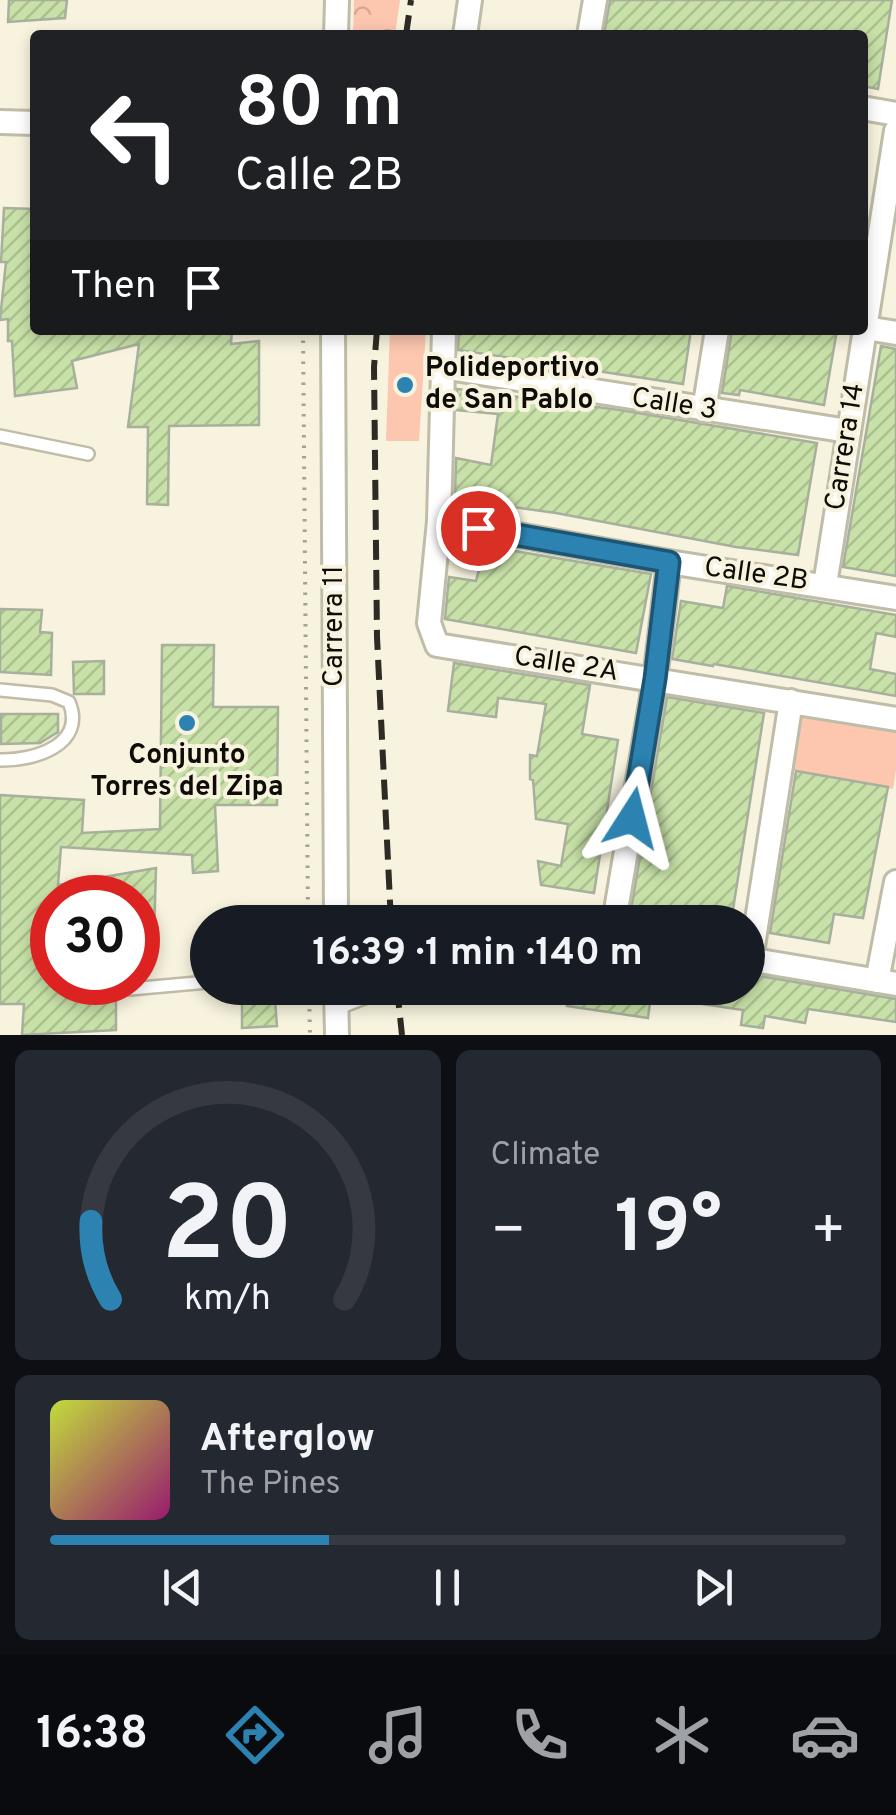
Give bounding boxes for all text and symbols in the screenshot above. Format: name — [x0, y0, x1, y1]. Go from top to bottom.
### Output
text: 80 m — [235, 62, 403, 151]
icon: left — [70, 70, 200, 200]
text: Calle 2B — [235, 149, 403, 206]
icon: arrive — [176, 260, 231, 315]
text: Then — [70, 263, 156, 312]
place label: Polideportivo de San Pablo — [425, 351, 600, 419]
marker: Polideportivo de San Pablo — [394, 374, 416, 396]
street label: Calle 3 — [629, 380, 719, 430]
street label: Carrera 14 — [818, 381, 874, 513]
pin — [436, 486, 521, 571]
icon: arrive — [451, 501, 506, 556]
street label: Calle 2B — [702, 550, 810, 600]
street label: Carrera 11 — [317, 565, 353, 687]
street label: Calle 2A — [511, 639, 621, 691]
marker: Conjunto Torres del Zipa — [176, 712, 198, 734]
place label: Conjunto Torres del Zipa — [90, 738, 284, 806]
position arrow — [580, 766, 684, 870]
speed limit sign: 30 — [30, 875, 160, 1005]
text: 16:39 · 1 min · 140 m — [312, 930, 643, 979]
text: Climate — [491, 1136, 600, 1176]
text: 20 — [162, 1165, 294, 1297]
text: 19° — [615, 1184, 722, 1279]
text: − — [491, 1198, 526, 1268]
text: + — [811, 1198, 846, 1268]
text: km/h — [184, 1277, 271, 1323]
text: Afterglow — [200, 1416, 375, 1465]
text: The Pines — [200, 1465, 341, 1505]
icon: previous — [155, 1560, 210, 1615]
icon: pause — [420, 1560, 475, 1615]
icon: next — [686, 1560, 741, 1615]
icon: directions — [220, 1700, 290, 1770]
icon: music — [363, 1700, 433, 1770]
icon: phone — [505, 1700, 575, 1770]
icon: climate — [647, 1700, 717, 1770]
icon: car — [790, 1700, 860, 1770]
text: 16:38 — [36, 1707, 148, 1764]

